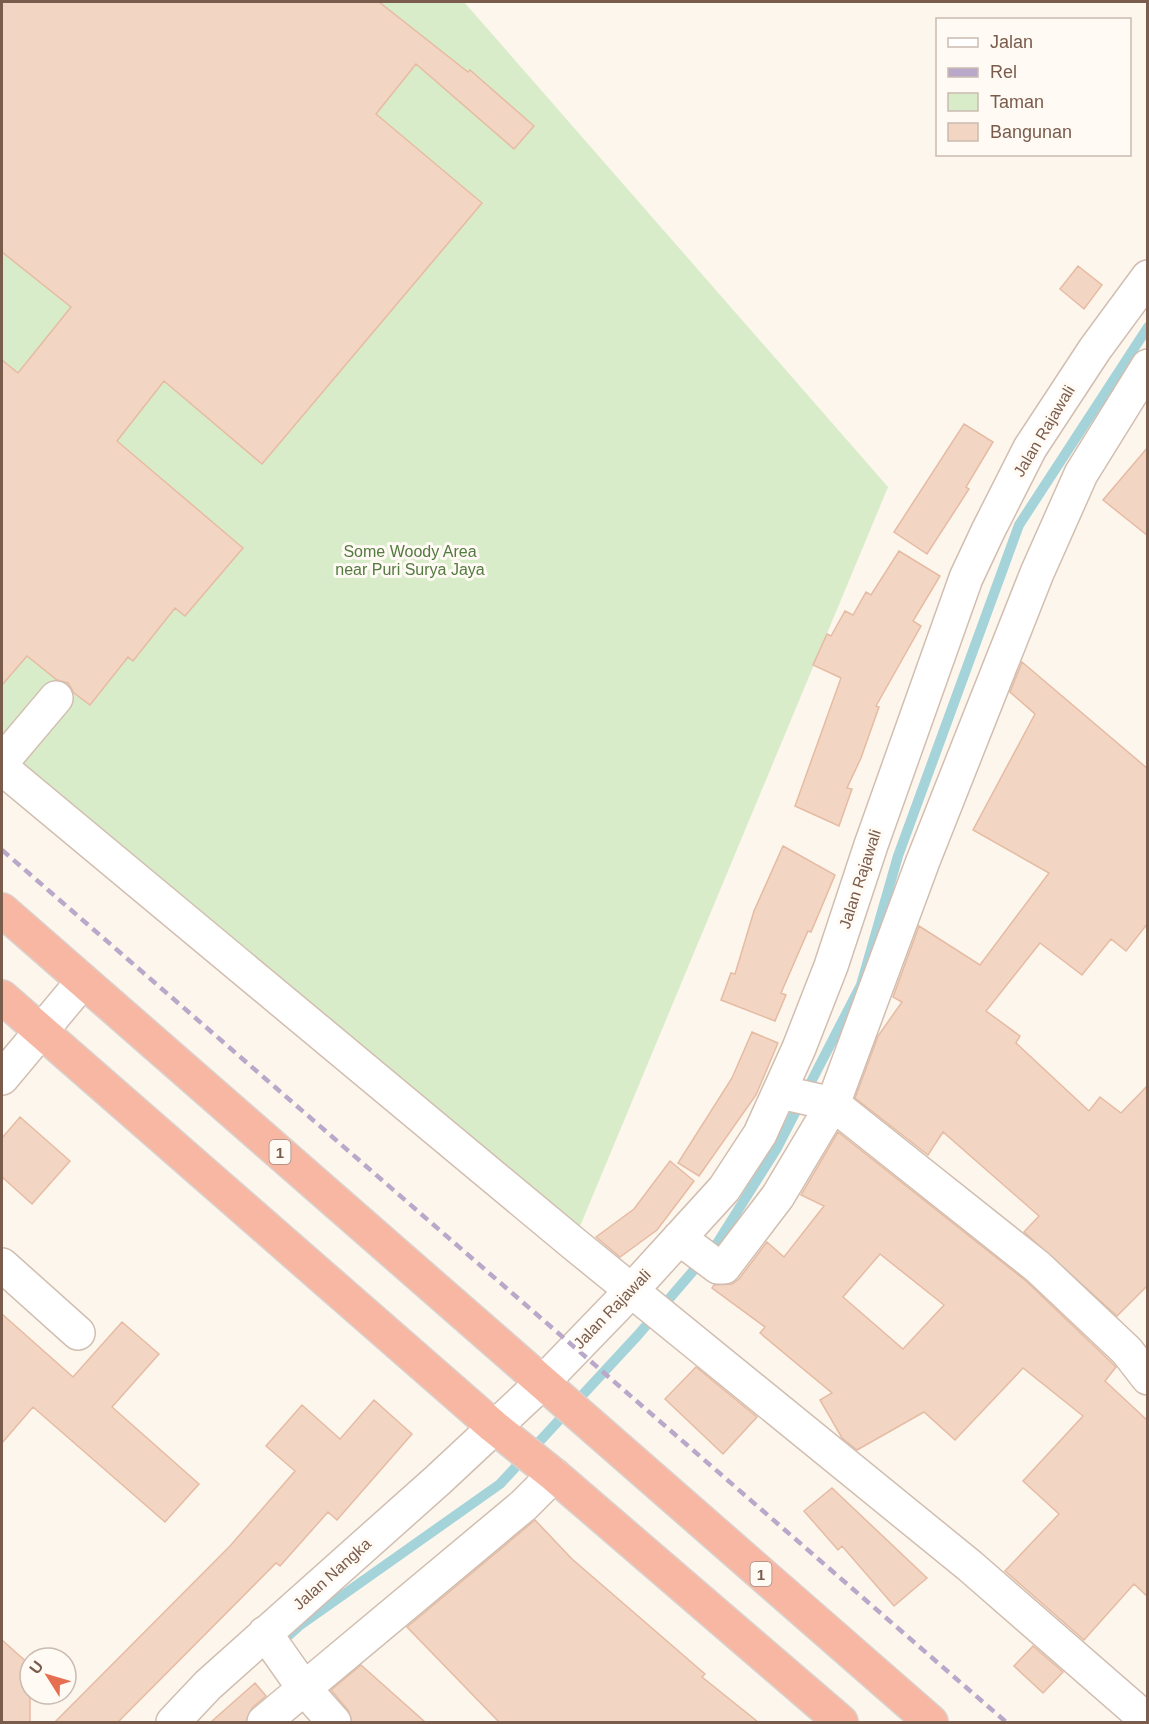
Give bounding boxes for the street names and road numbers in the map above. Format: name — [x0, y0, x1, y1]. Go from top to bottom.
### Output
street label: Jalan Rajawali — [1010, 382, 1078, 480]
street label: Jalan Rajawali — [836, 827, 884, 931]
road number: 1 — [270, 1140, 290, 1164]
street label: Jalan Rajawali — [570, 1266, 654, 1352]
street label: Jalan Nangka — [290, 1535, 374, 1613]
road number: 1 — [750, 1562, 771, 1586]

